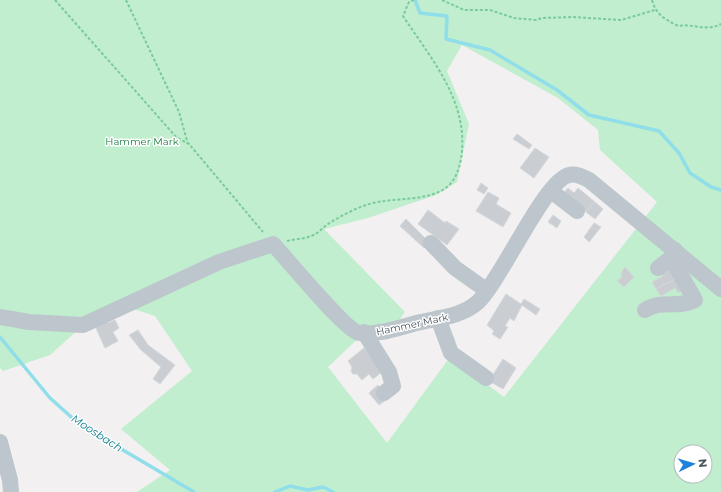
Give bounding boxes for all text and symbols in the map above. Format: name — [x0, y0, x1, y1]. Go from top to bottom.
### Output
park label: Hammer Mark — [105, 135, 179, 148]
street label: Hammer Mark — [375, 311, 449, 338]
water label: Moosbach — [69, 411, 125, 455]
north arrow — [673, 444, 713, 484]
text: N — [696, 458, 710, 468]

